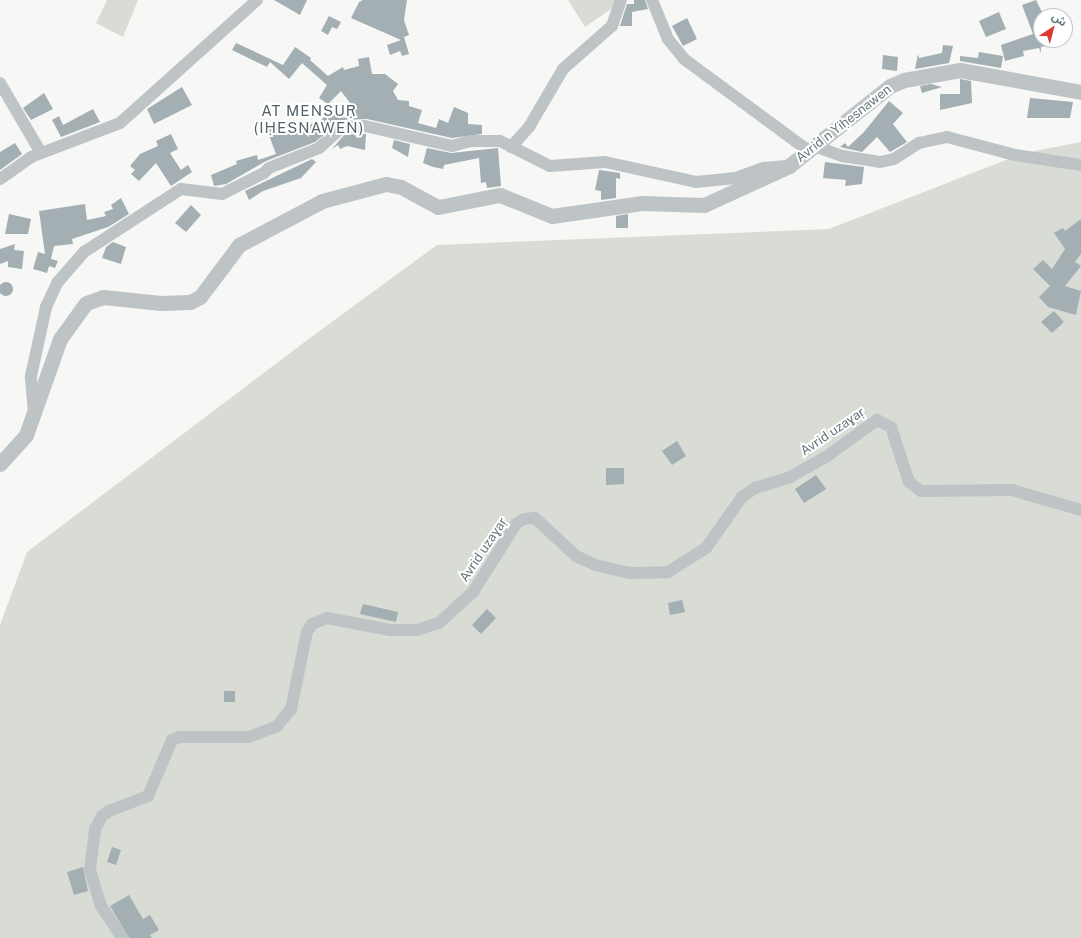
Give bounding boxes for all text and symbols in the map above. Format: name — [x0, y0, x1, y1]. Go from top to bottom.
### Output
north arrow — [1033, 8, 1073, 48]
text: ش — [1050, 10, 1069, 28]
street label: Avrid n Yiḥesnawen — [793, 82, 895, 166]
district label: AT MENSUṚ (IḤESNAWEN) — [254, 101, 364, 136]
street label: Avrid uzaɣaṛ — [798, 405, 868, 459]
street label: Avrid uzaɣaṛ — [457, 515, 511, 585]

